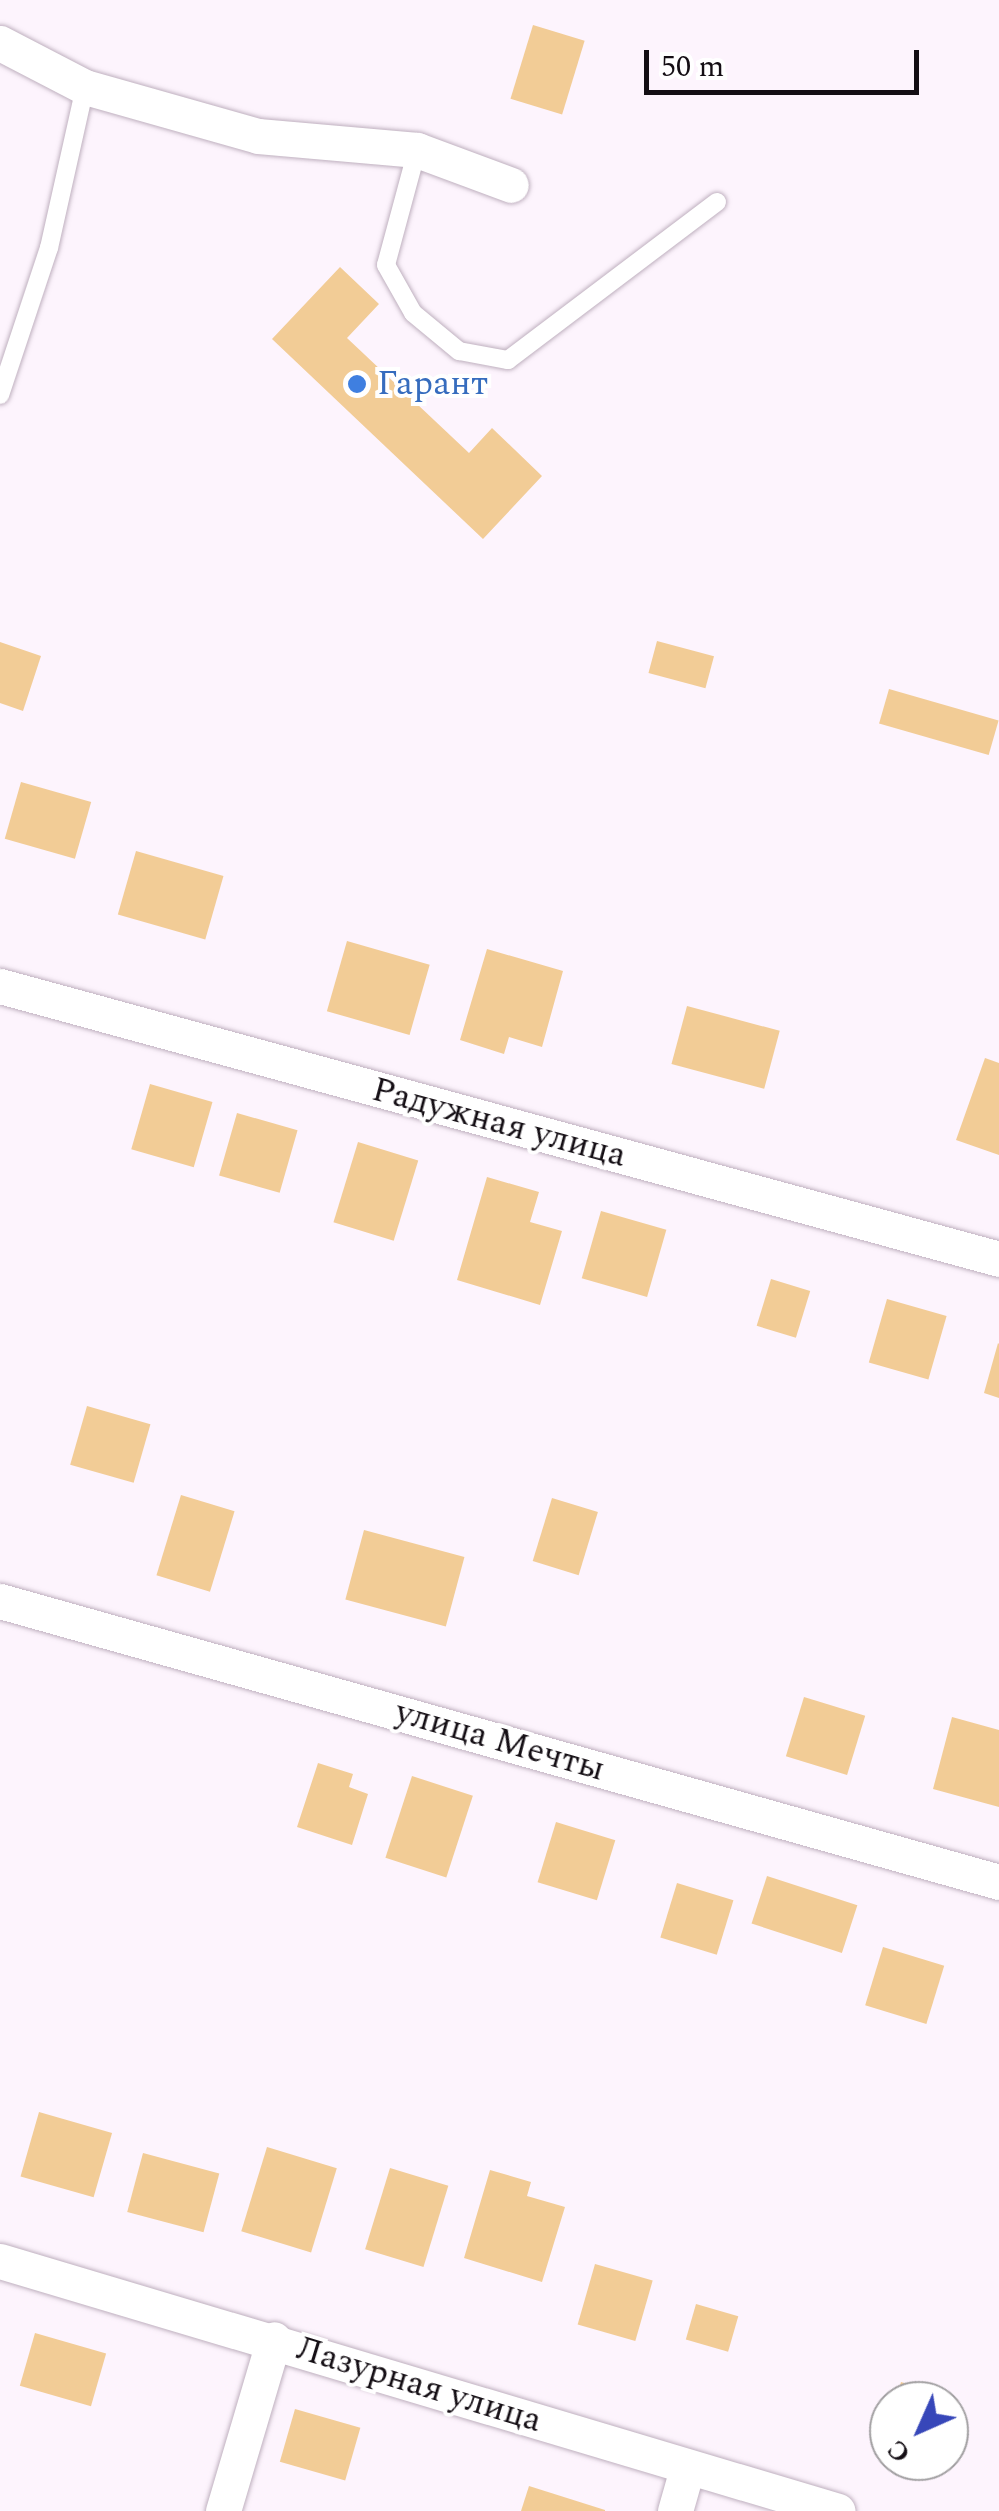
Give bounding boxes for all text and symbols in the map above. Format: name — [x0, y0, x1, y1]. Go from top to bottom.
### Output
scale bar — [649, 30, 924, 92]
text: 50 m — [661, 44, 724, 90]
place label: Гарант — [377, 363, 488, 405]
marker: Гарант — [346, 373, 368, 395]
street label: Радужная улица — [367, 1069, 631, 1177]
street label: улица Мечты — [391, 1691, 609, 1791]
street label: Лазурная улица — [291, 2328, 547, 2442]
north arrow — [869, 2381, 969, 2481]
text: С — [877, 2429, 921, 2473]

